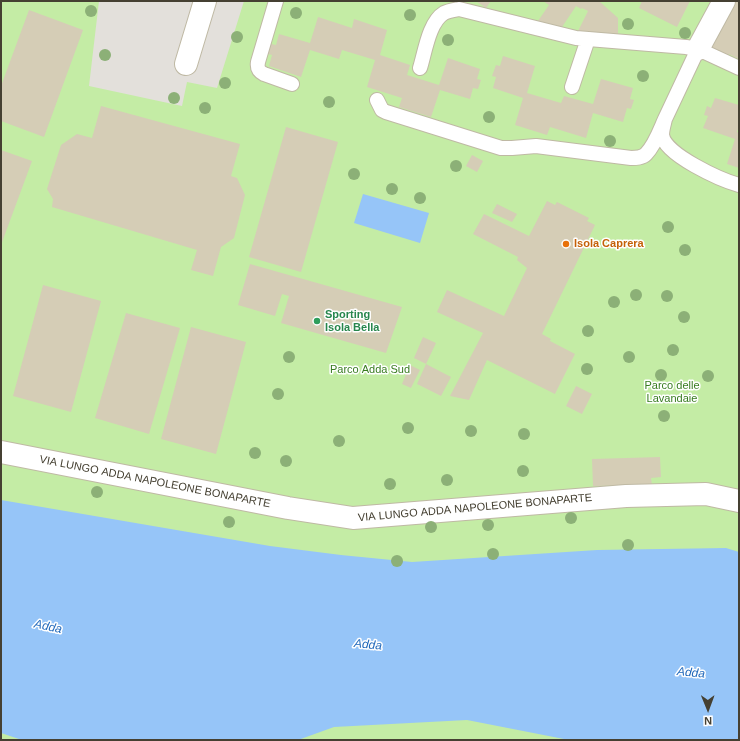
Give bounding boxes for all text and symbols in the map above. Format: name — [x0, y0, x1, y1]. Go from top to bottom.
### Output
place label: Isola Caprera — [574, 237, 644, 251]
marker: Isola Caprera — [561, 239, 571, 249]
place label: Sporting Isola Bella — [325, 308, 379, 334]
marker: Sporting Isola Bella — [312, 316, 322, 326]
park label: Parco Adda Sud — [330, 363, 410, 377]
park label: Parco delle Lavandaie — [644, 379, 700, 405]
street label: VIA LUNGO ADDA NAPOLEONE BONAPARTE — [38, 453, 272, 511]
street label: VIA LUNGO ADDA NAPOLEONE BONAPARTE — [357, 491, 593, 525]
water label: Adda — [33, 617, 63, 637]
water label: Adda — [353, 637, 383, 653]
water label: Adda — [676, 665, 706, 681]
north arrow — [688, 689, 728, 729]
text: N — [704, 715, 712, 727]

